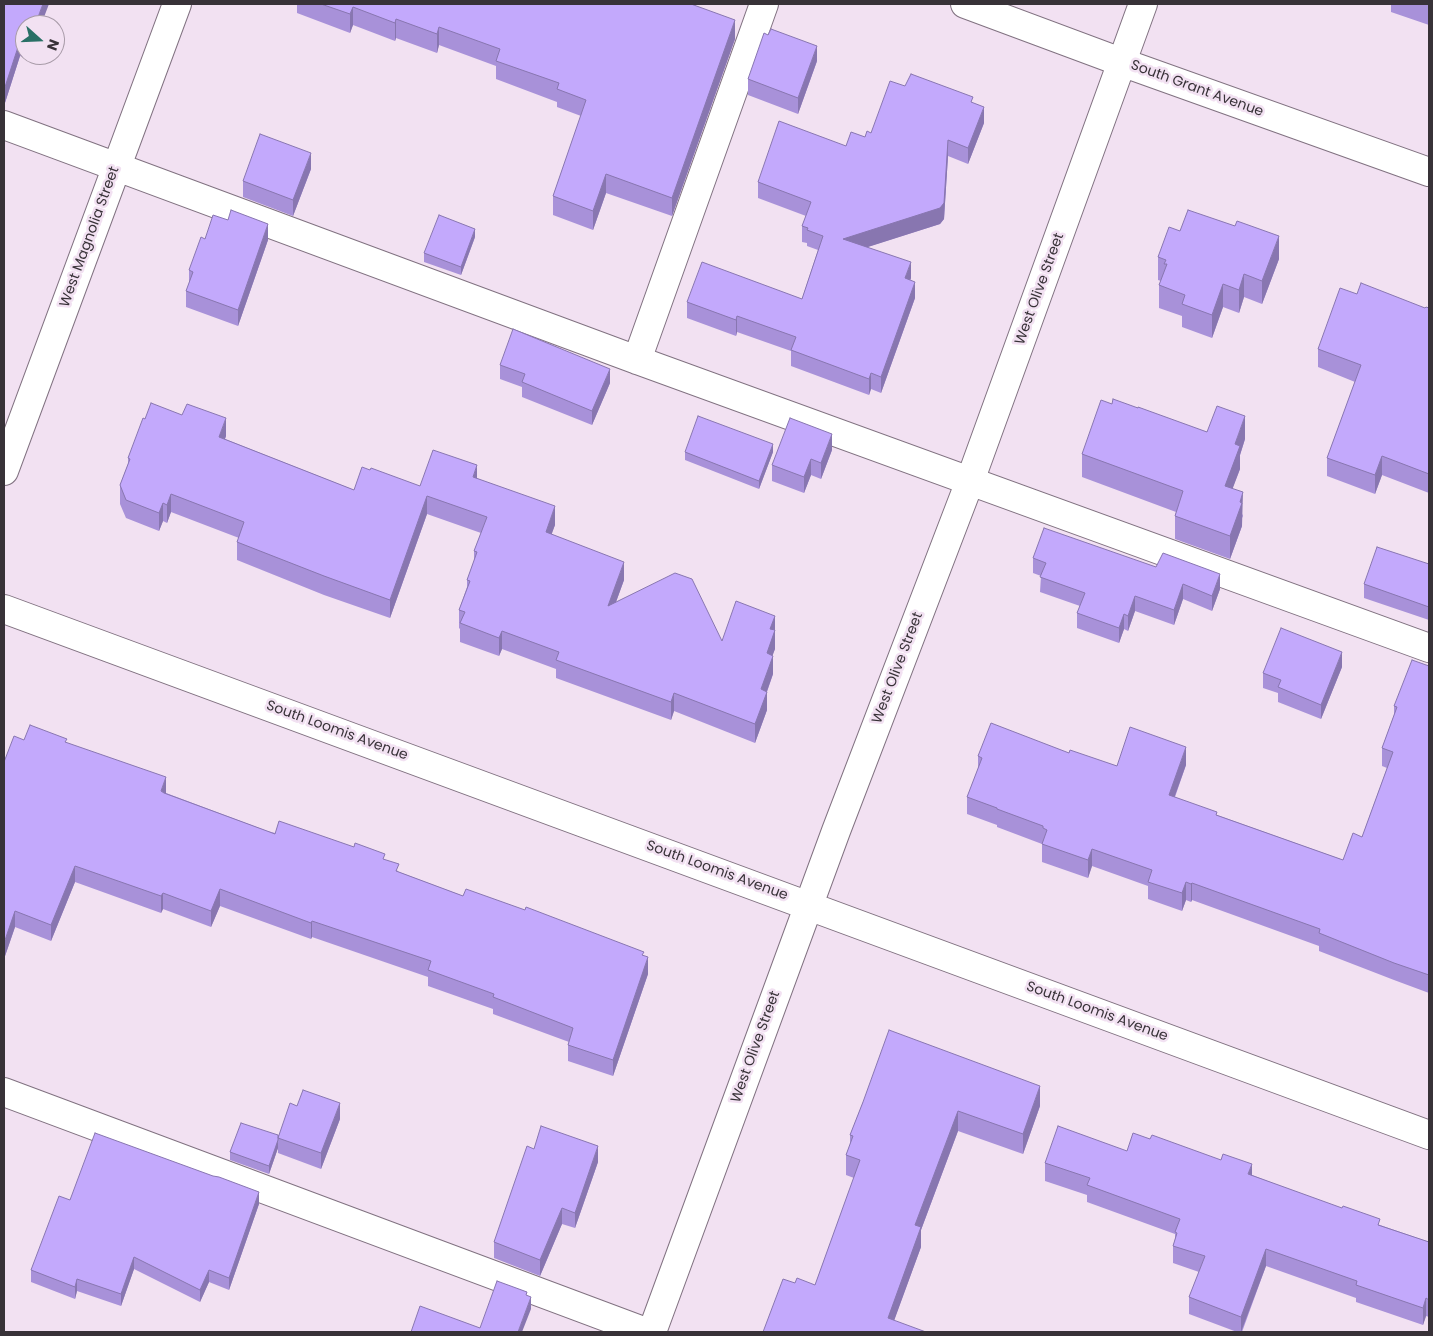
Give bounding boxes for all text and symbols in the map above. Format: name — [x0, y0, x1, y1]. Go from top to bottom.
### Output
north arrow — [15, 15, 65, 65]
text: N — [42, 36, 64, 53]
street label: South Grant Avenue — [1128, 57, 1266, 121]
street label: West Magnolia Street — [57, 164, 123, 310]
street label: West Olive Street — [1012, 231, 1068, 347]
street label: West Olive Street — [869, 610, 927, 726]
street label: South Loomis Avenue — [264, 698, 410, 764]
street label: South Loomis Avenue — [644, 838, 790, 904]
street label: South Loomis Avenue — [1024, 979, 1170, 1045]
street label: West Olive Street — [728, 989, 784, 1105]

